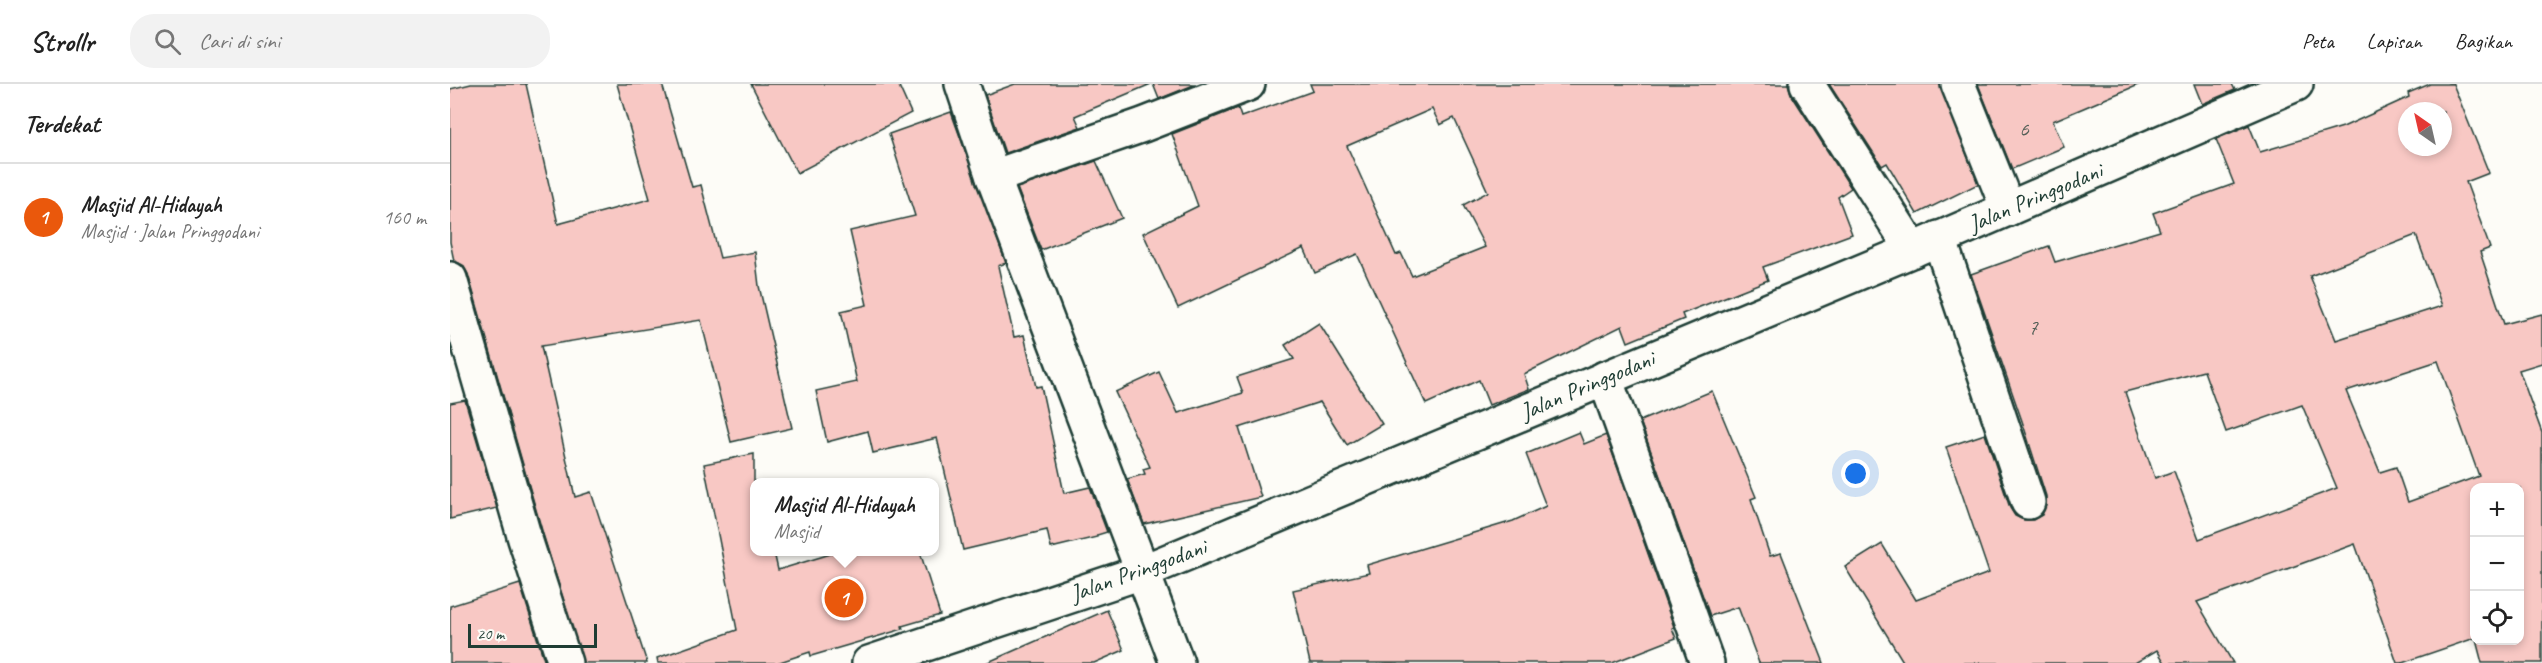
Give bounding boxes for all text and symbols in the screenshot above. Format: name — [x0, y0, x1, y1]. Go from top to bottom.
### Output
search box — [130, 14, 550, 68]
text: Strollr — [30, 24, 94, 59]
icon: search — [151, 25, 184, 58]
text: Cari di sini — [199, 27, 280, 55]
text: Peta — [2302, 28, 2334, 54]
text: Lapisan — [2367, 28, 2422, 54]
text: Bagikan — [2455, 28, 2512, 54]
north arrow — [2398, 102, 2452, 156]
text: Terdekat — [24, 107, 100, 140]
house number: 6 — [2019, 116, 2029, 142]
street label: Jalan Pringgodani — [1963, 154, 2110, 239]
text: Masjid Al-Hidayah — [81, 191, 222, 219]
text: 1 — [39, 205, 48, 230]
text: 160 m — [383, 205, 426, 230]
text: Masjid · Jalan Pringgodani — [81, 219, 259, 244]
house number: 7 — [2028, 314, 2039, 340]
street label: Jalan Pringgodani — [1515, 342, 1662, 427]
your location — [1841, 459, 1870, 488]
popup — [750, 478, 939, 556]
map controls — [2470, 483, 2524, 645]
button: + — [2470, 483, 2524, 537]
text: Masjid Al-Hidayah — [774, 491, 915, 519]
text: Masjid — [774, 519, 820, 544]
street label: Jalan Pringgodani — [1065, 530, 1213, 609]
button: − — [2470, 537, 2524, 591]
pin: 1 — [824, 576, 864, 620]
button: locate — [2470, 591, 2524, 645]
scale bar — [468, 621, 597, 648]
text: 20 m — [477, 624, 504, 644]

